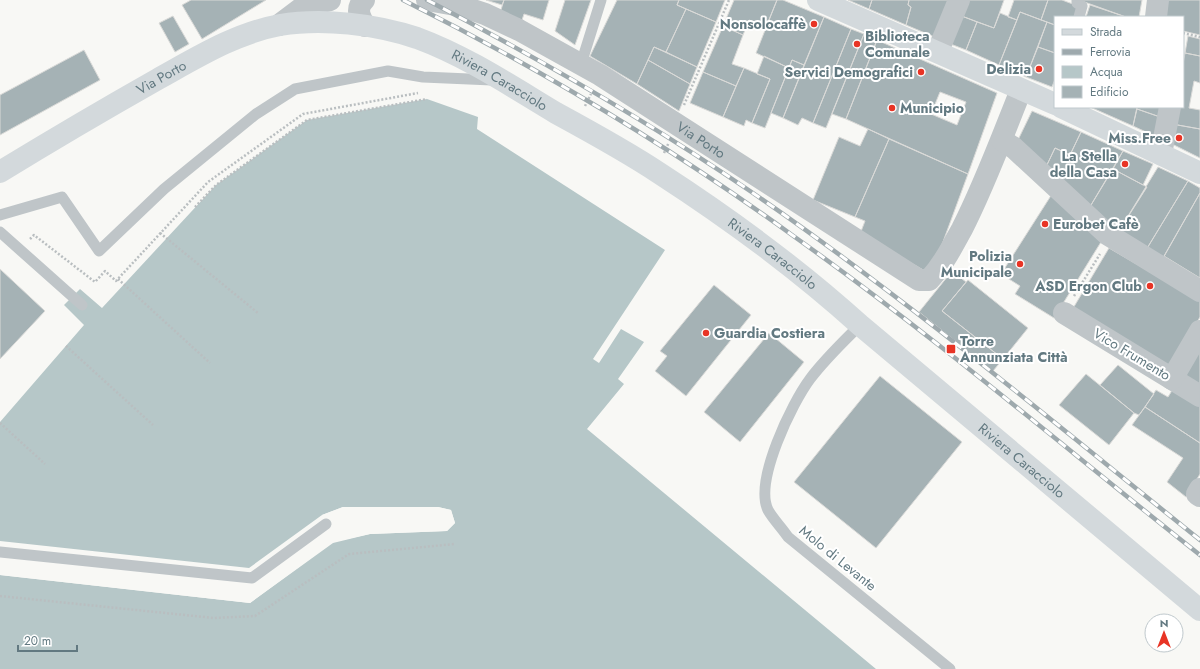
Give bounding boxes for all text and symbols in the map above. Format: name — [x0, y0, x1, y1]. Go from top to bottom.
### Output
place label: Nonsolocaffè — [720, 14, 806, 34]
legend — [1054, 16, 1184, 108]
marker: Nonsolocaffè — [809, 19, 819, 29]
text: Strada — [1090, 23, 1122, 41]
place label: Biblioteca Comunale — [865, 26, 930, 62]
marker: Biblioteca Comunale — [852, 39, 862, 49]
text: Ferrovia — [1090, 43, 1131, 61]
street label: Riviera Caracciolo — [448, 44, 552, 116]
street label: Via Porto — [133, 55, 190, 99]
place label: Delizia — [986, 59, 1031, 79]
place label: Servici Demografici — [785, 62, 913, 82]
text: Acqua — [1090, 63, 1123, 81]
marker: Delizia — [1034, 64, 1044, 74]
marker: Servici Demografici — [916, 67, 926, 77]
text: Edificio — [1090, 83, 1129, 101]
place label: Municipio — [900, 98, 964, 118]
marker: Municipio — [887, 103, 897, 113]
street label: Via Porto — [673, 117, 730, 163]
place label: Miss.Free — [1108, 128, 1171, 148]
marker: Miss.Free — [1174, 133, 1184, 143]
place label: La Stella della Casa — [1050, 146, 1117, 182]
marker: La Stella della Casa — [1120, 159, 1130, 169]
street label: Riviera Caracciolo — [724, 213, 822, 294]
place label: Eurobet Cafè — [1053, 214, 1139, 234]
marker: Eurobet Cafè — [1040, 219, 1050, 229]
place label: Polizia Municipale — [941, 246, 1012, 282]
marker: Polizia Municipale — [1015, 259, 1025, 269]
place label: ASD Ergon Club — [1034, 276, 1142, 296]
marker: ASD Ergon Club — [1145, 281, 1155, 291]
place label: Guardia Costiera — [714, 323, 825, 343]
street label: Vico Frumento — [1090, 323, 1175, 385]
marker: Guardia Costiera — [701, 328, 711, 338]
place label: Torre Annunziata Città — [959, 331, 1068, 367]
marker: Torre Annunziata Città — [945, 343, 957, 355]
street label: Riviera Caracciolo — [974, 418, 1070, 503]
street label: Molo di Levante — [795, 521, 881, 595]
north arrow — [1144, 613, 1184, 653]
text: N — [1160, 615, 1168, 631]
scale bar — [18, 627, 77, 653]
text: 20 m — [24, 632, 51, 650]

